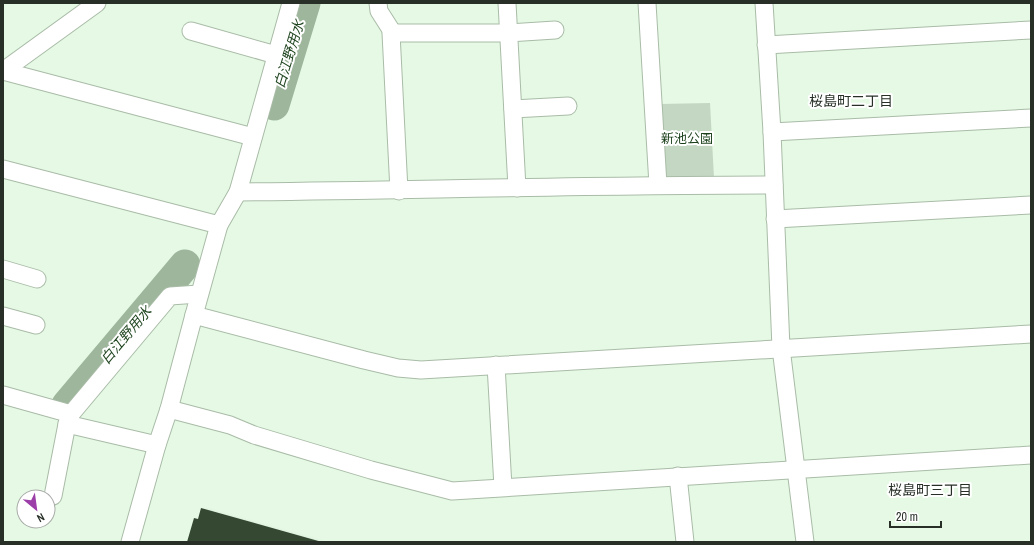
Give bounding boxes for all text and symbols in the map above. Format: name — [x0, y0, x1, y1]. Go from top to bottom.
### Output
water label: 白江野用水 — [270, 16, 308, 90]
district label: 桜島町二丁目 — [809, 92, 893, 110]
park label: 新池公園 — [661, 130, 713, 147]
water label: 白江野用水 — [97, 301, 157, 368]
district label: 桜島町三丁目 — [888, 481, 972, 499]
north arrow — [16, 489, 56, 529]
scale bar — [890, 503, 941, 529]
text: 20 m — [896, 509, 918, 525]
text: N — [35, 510, 47, 525]

